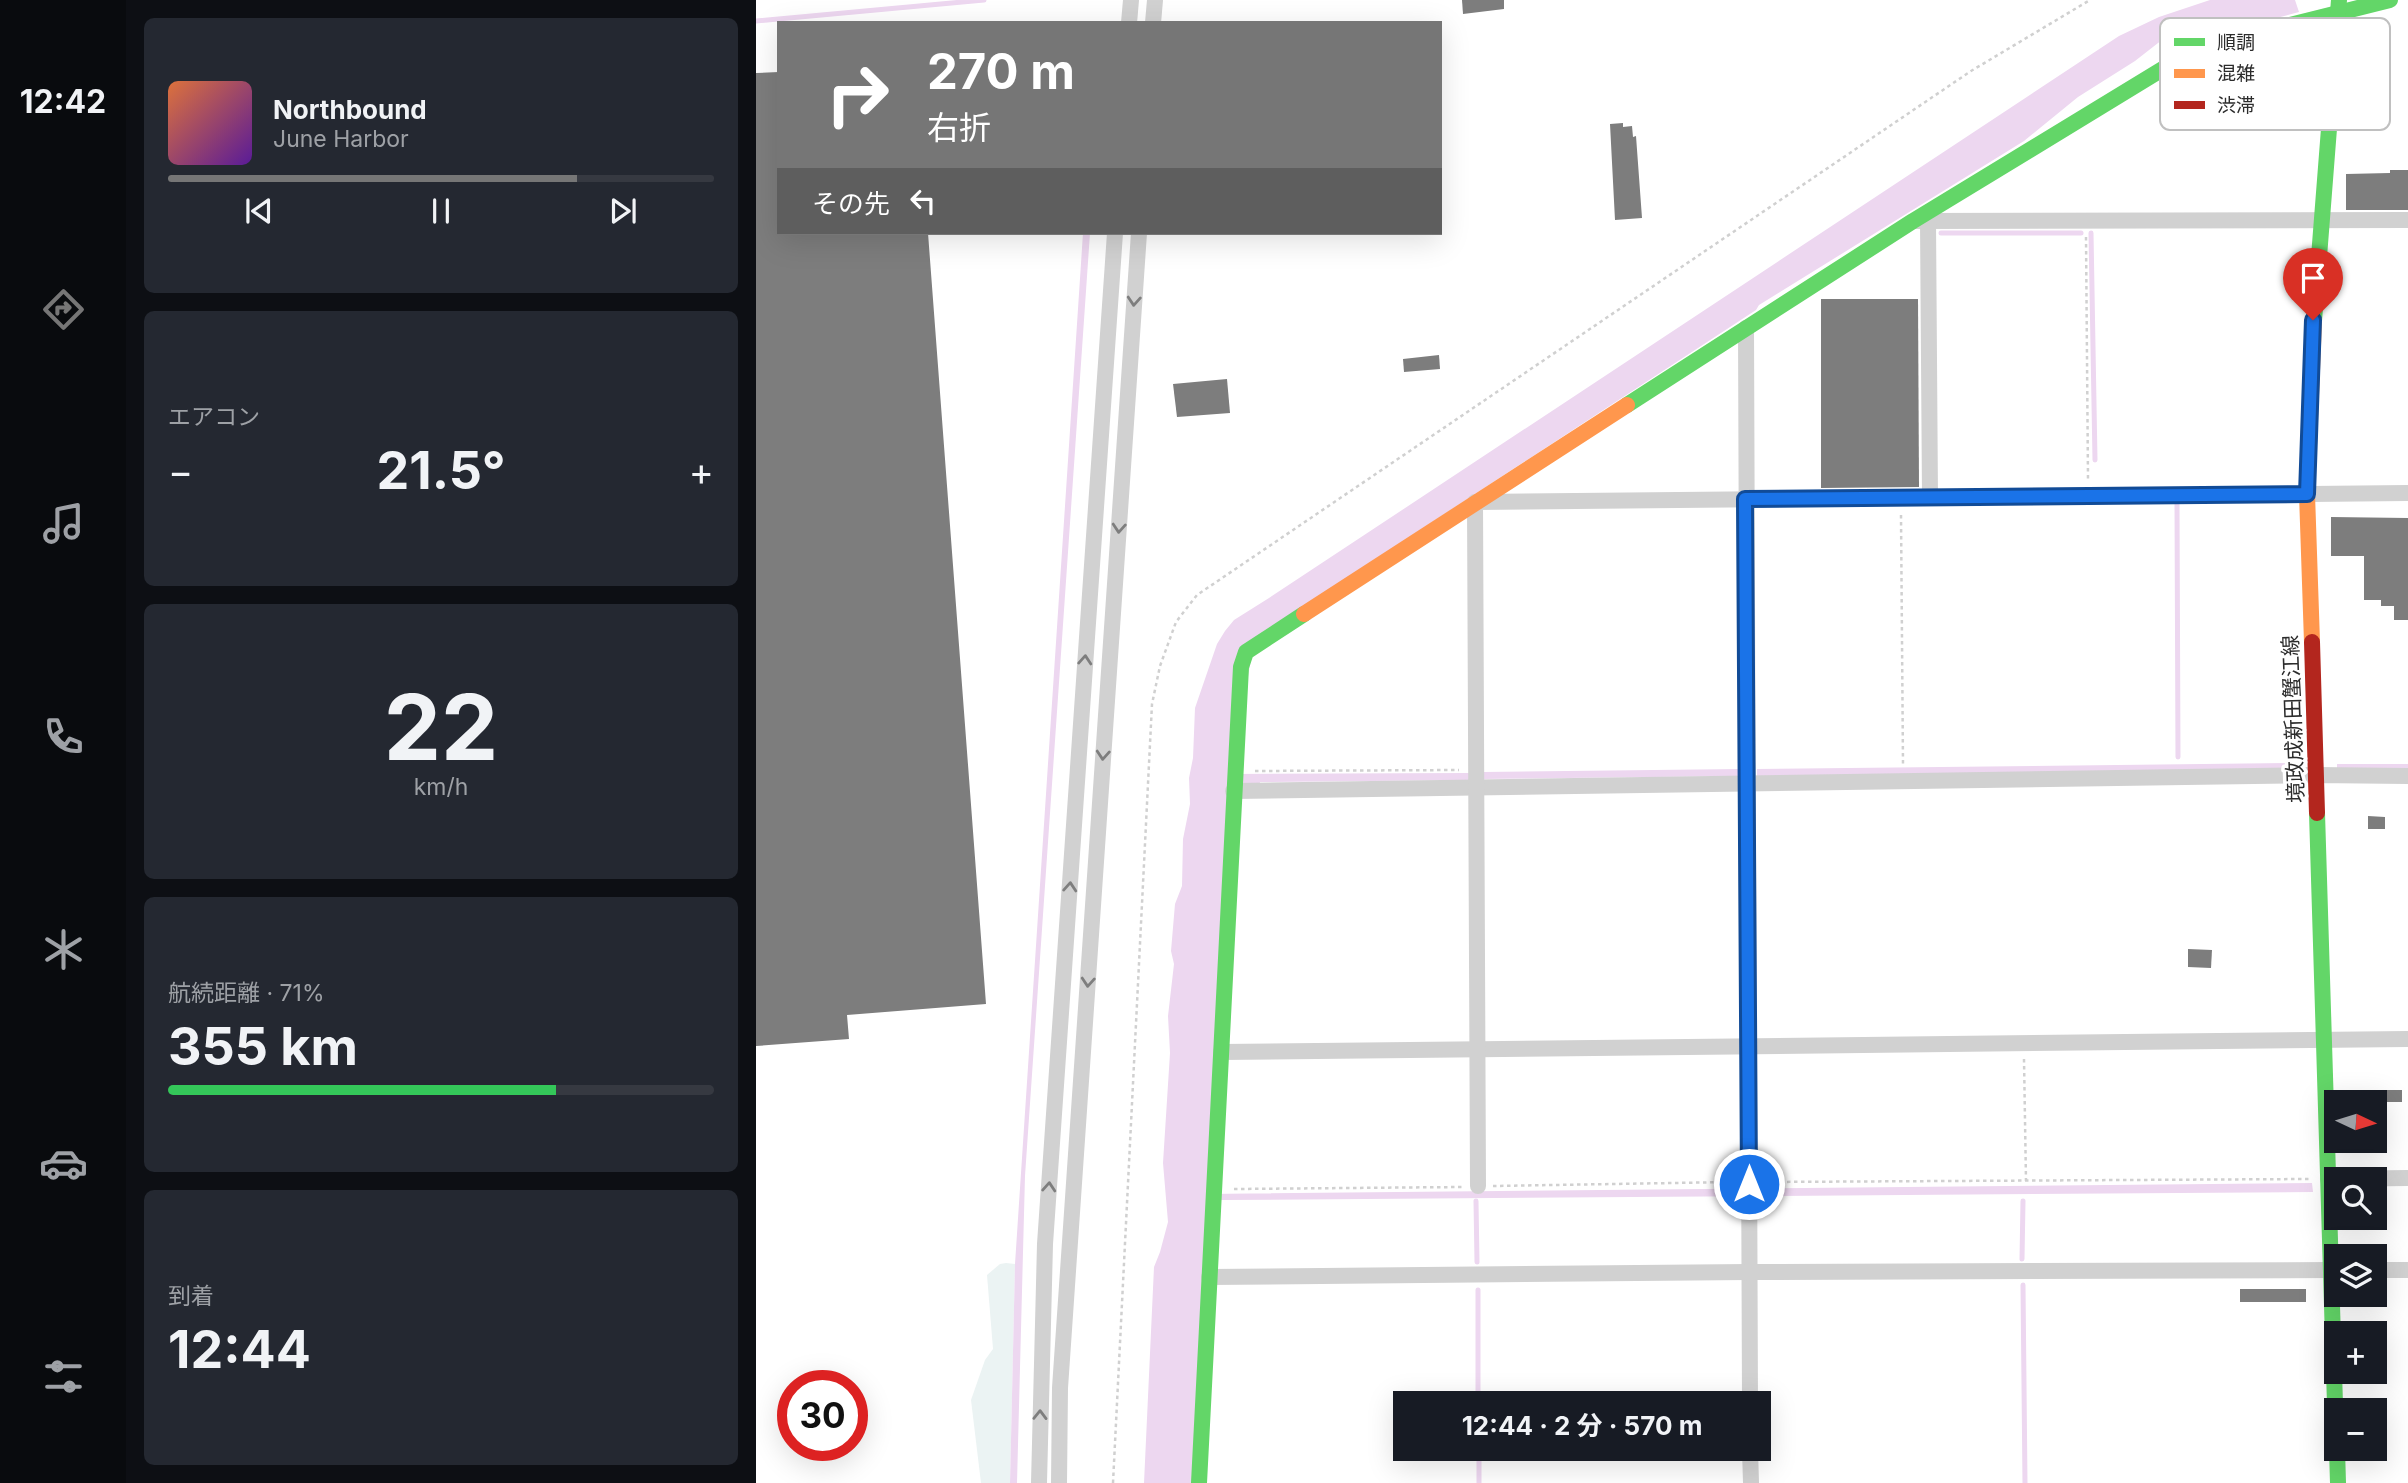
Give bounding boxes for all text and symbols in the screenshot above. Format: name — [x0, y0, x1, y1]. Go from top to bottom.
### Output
legend — [2160, 18, 2390, 130]
text: 順調 — [2217, 31, 2255, 54]
text: 270 m — [927, 42, 1075, 101]
icon: right — [812, 49, 903, 140]
text: 混雑 — [2217, 62, 2255, 85]
text: 12:42 — [20, 82, 106, 121]
text: Northbound — [273, 94, 427, 125]
text: 渋滞 — [2217, 94, 2255, 117]
text: 右折 — [927, 108, 991, 147]
text: June Harbor — [273, 125, 409, 153]
icon: left — [904, 182, 942, 220]
text: その先 — [812, 188, 890, 219]
icon: previous — [240, 192, 278, 230]
icon: pause — [422, 192, 460, 230]
icon: next — [604, 192, 642, 230]
pin — [2283, 248, 2343, 320]
icon: arrive — [2294, 259, 2332, 297]
icon: directions — [39, 285, 88, 334]
one-way arrow — [1127, 296, 1142, 307]
text: エアコン — [168, 403, 260, 431]
text: 21.5° — [376, 439, 506, 502]
text: − — [168, 448, 193, 494]
text: + — [689, 448, 714, 494]
icon: music — [39, 499, 88, 548]
one-way arrow — [1112, 523, 1127, 534]
street label: 境政成新田蟹江線 — [2278, 635, 2308, 803]
one-way arrow — [1078, 654, 1093, 665]
text: 22 — [384, 672, 498, 782]
icon: phone — [39, 712, 88, 761]
one-way arrow — [1096, 750, 1111, 761]
text: km/h — [414, 773, 468, 801]
one-way arrow — [1062, 881, 1077, 892]
icon: climate — [39, 925, 88, 974]
one-way arrow — [1081, 977, 1096, 988]
text: 航続距離 · 71% — [168, 979, 325, 1007]
text: 355 km — [168, 1015, 358, 1078]
north arrow — [2324, 1090, 2387, 1153]
map controls — [2324, 1090, 2387, 1461]
icon: car — [39, 1139, 88, 1188]
position arrow — [1712, 1147, 1786, 1221]
button: search — [2324, 1167, 2387, 1230]
one-way arrow — [1041, 1182, 1056, 1193]
button: layers — [2324, 1244, 2387, 1307]
text: 到着 — [168, 1282, 214, 1310]
text: 12:44 — [168, 1318, 311, 1381]
button: + — [2324, 1321, 2387, 1384]
icon: filters — [39, 1352, 88, 1401]
speed limit sign: 30 — [777, 1370, 868, 1461]
button: − — [2324, 1398, 2387, 1461]
one-way arrow — [1032, 1409, 1048, 1420]
text: 12:44 · 2 分 · 570 m — [1462, 1410, 1702, 1441]

